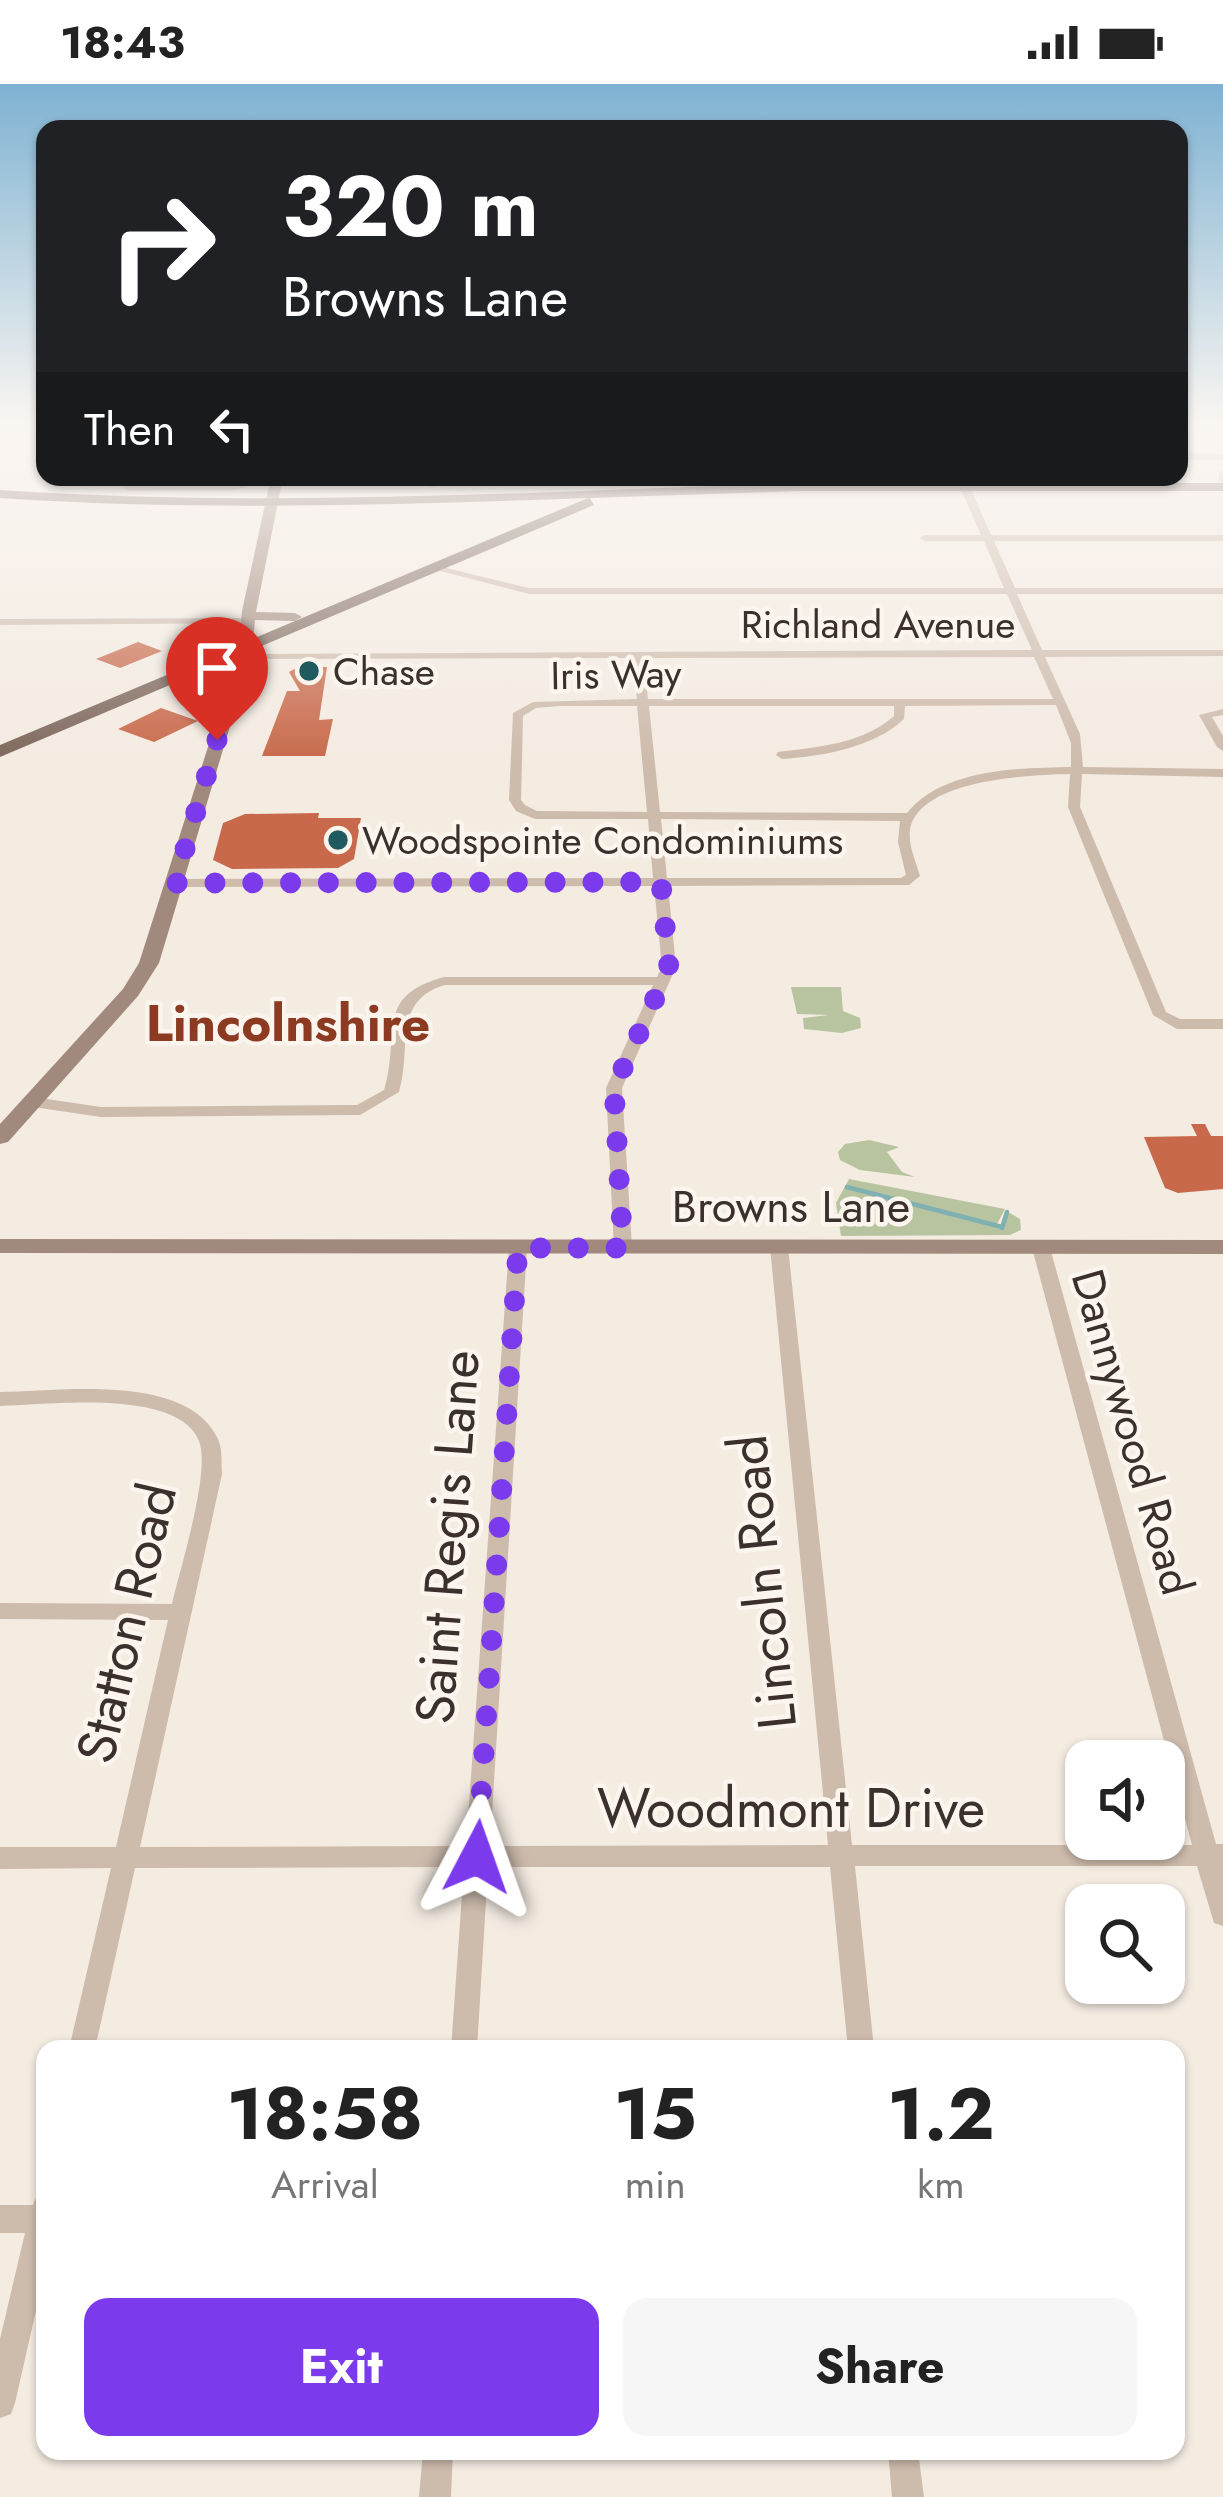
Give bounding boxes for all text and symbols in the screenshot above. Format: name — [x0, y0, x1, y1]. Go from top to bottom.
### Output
text: 18:43 — [60, 10, 185, 75]
text: 320 m — [282, 146, 539, 268]
icon: right — [84, 168, 240, 324]
text: Browns Lane — [282, 258, 568, 336]
icon: left — [199, 396, 265, 462]
text: Then — [84, 397, 175, 462]
street label: Richland Avenue — [741, 596, 1015, 653]
pin — [166, 617, 268, 740]
icon: arrive — [184, 635, 250, 701]
place label: Chase — [333, 643, 435, 700]
street label: Iris Way — [550, 645, 683, 704]
marker: Chase — [296, 658, 322, 684]
place label: Woodspointe Condominiums — [362, 812, 843, 869]
marker: Woodspointe Condominiums — [325, 827, 351, 853]
district label: Lincolnshire — [146, 986, 430, 1060]
street label: Browns Lane — [672, 1174, 910, 1239]
street label: Dannywood Road — [1055, 1262, 1210, 1602]
street label: Saint Regis Lane — [395, 1348, 499, 1726]
street label: Lincoln Road — [708, 1431, 816, 1733]
street label: Statton Road — [56, 1475, 196, 1771]
map controls — [1065, 1740, 1185, 2004]
button: sound — [1065, 1740, 1185, 1860]
street label: Woodmont Drive — [597, 1769, 985, 1847]
position arrow — [414, 1794, 540, 1920]
button: search — [1065, 1884, 1185, 2004]
text: 18:58 — [227, 2062, 423, 2166]
text: 15 — [614, 2062, 697, 2166]
text: 1.2 — [887, 2062, 994, 2166]
text: Arrival — [271, 2156, 379, 2213]
text: min — [625, 2156, 686, 2213]
text: km — [917, 2156, 965, 2213]
button: Exit — [84, 2298, 599, 2436]
button: Share — [623, 2298, 1137, 2436]

